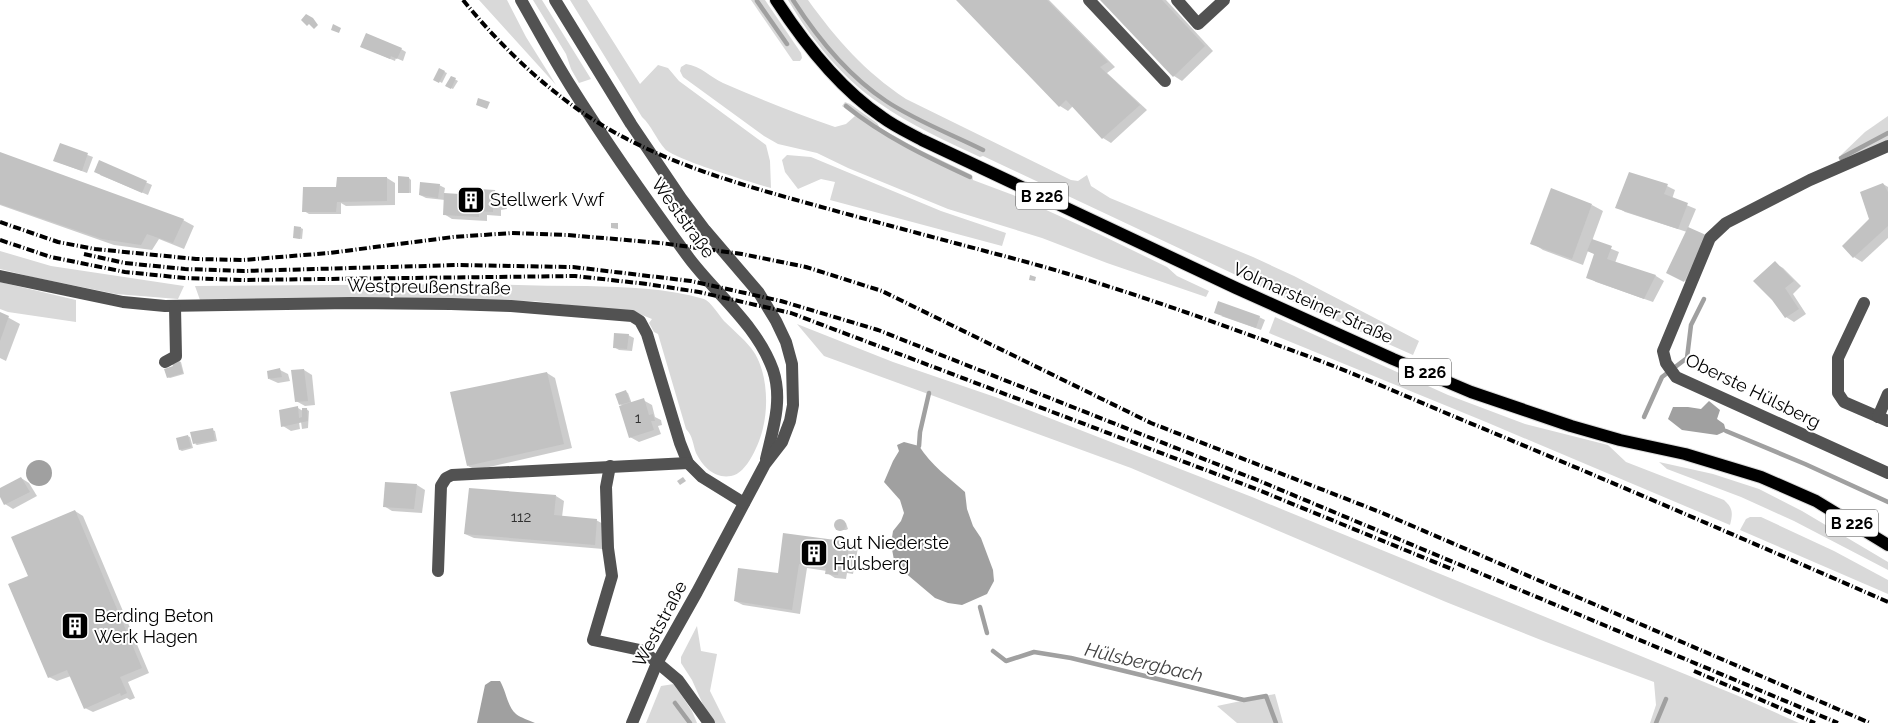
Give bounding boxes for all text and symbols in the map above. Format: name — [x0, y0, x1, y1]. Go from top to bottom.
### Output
street label: Weststraße — [647, 173, 720, 262]
road number: B 226 — [1016, 182, 1068, 210]
building icon: Stellwerk Vwf — [456, 185, 486, 215]
place label: Stellwerk Vwf — [490, 189, 605, 210]
street label: Volmarsteiner Straße — [1230, 258, 1397, 348]
street label: Westpreußenstraße — [347, 275, 511, 298]
street label: Oberste Hülsberg — [1682, 349, 1824, 432]
road number: B 226 — [1399, 358, 1451, 386]
house number: 1 — [635, 409, 642, 427]
house number: 112 — [511, 508, 532, 526]
road number: B 226 — [1826, 509, 1878, 536]
place label: Gut Niederste Hülsberg — [833, 532, 949, 574]
building icon: Gut Niederste Hülsberg — [799, 538, 829, 568]
street label: Weststraße — [628, 577, 691, 670]
place label: Berding Beton Werk Hagen — [94, 605, 214, 647]
building icon: Berding Beton Werk Hagen — [60, 611, 90, 641]
water label: Hülsbergbach — [1083, 638, 1205, 686]

